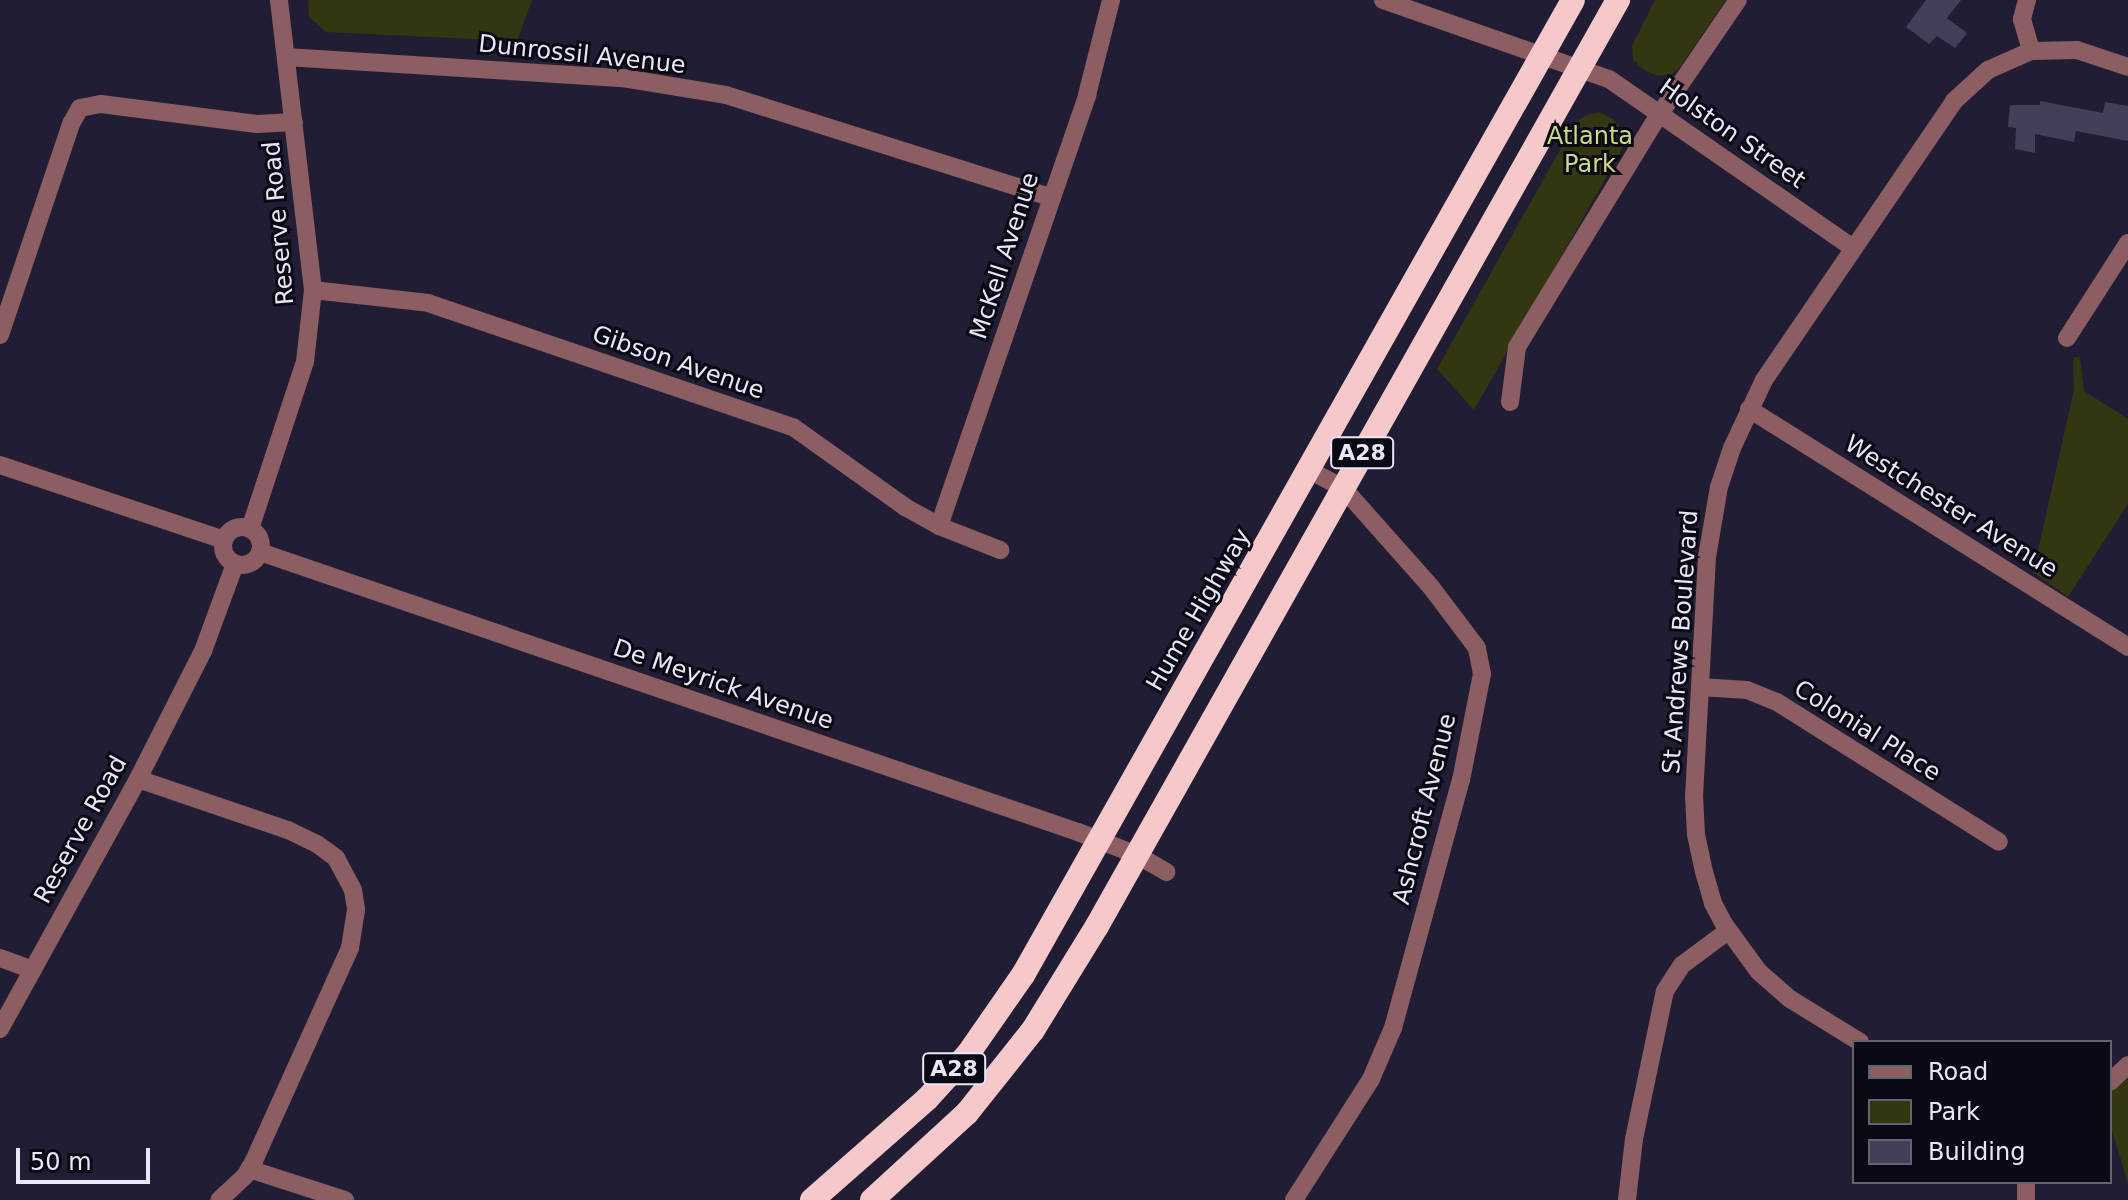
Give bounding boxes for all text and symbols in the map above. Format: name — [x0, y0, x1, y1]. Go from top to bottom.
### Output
street label: Dunrossil Avenue — [477, 30, 687, 80]
street label: Holston Street — [1653, 73, 1811, 195]
park label: Atlanta Park — [1547, 123, 1633, 179]
street label: Reserve Road — [257, 140, 301, 306]
street label: McKell Avenue — [965, 169, 1045, 343]
street label: Gibson Avenue — [588, 320, 768, 406]
street label: Westchester Avenue — [1839, 430, 2063, 584]
road number: A28 — [1330, 435, 1394, 471]
street label: St Andrews Boulevard — [1657, 509, 1705, 775]
street label: Hume Highway — [1141, 524, 1257, 696]
street label: De Meyrick Avenue — [609, 634, 837, 736]
street label: Colonial Place — [1788, 674, 1946, 788]
street label: Ashcroft Avenue — [1387, 711, 1463, 907]
street label: Reserve Road — [29, 751, 133, 909]
legend — [1852, 1040, 2112, 1184]
road number: A28 — [922, 1051, 986, 1087]
text: Road — [1928, 1058, 1988, 1086]
text: Park — [1928, 1098, 1980, 1126]
scale bar — [20, 1132, 154, 1182]
text: Building — [1928, 1138, 2025, 1166]
text: 50 m — [30, 1148, 92, 1176]

